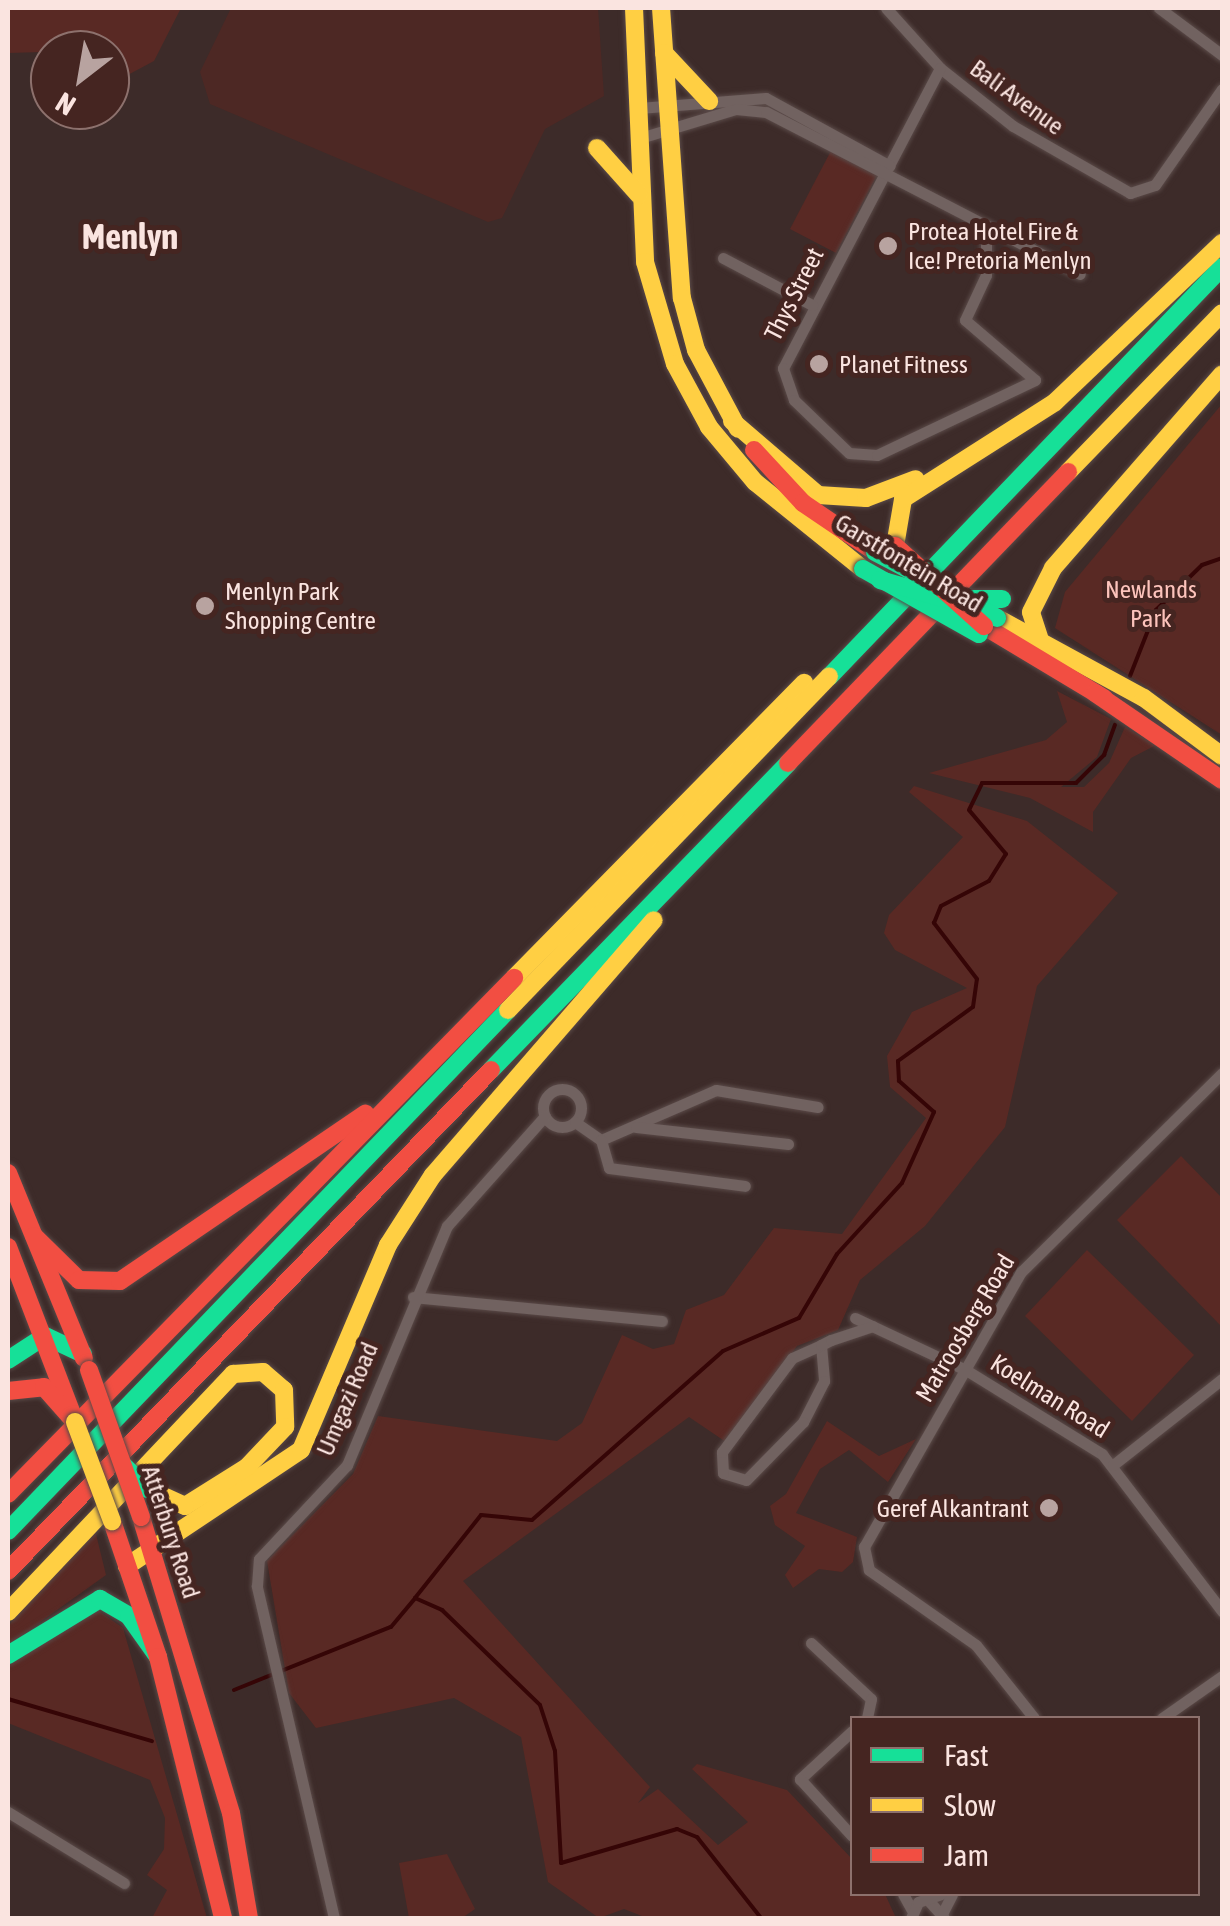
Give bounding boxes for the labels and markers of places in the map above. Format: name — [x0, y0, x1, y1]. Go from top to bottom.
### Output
place label: Protea Hotel Fire & Ice! Pretoria Menlyn — [908, 217, 1092, 276]
marker: Protea Hotel Fire & Ice! Pretoria Menlyn — [877, 235, 899, 257]
place label: Planet Fitness — [839, 349, 968, 379]
marker: Planet Fitness — [808, 353, 830, 375]
place label: Menlyn Park Shopping Centre — [225, 577, 376, 636]
marker: Menlyn Park Shopping Centre — [194, 595, 216, 617]
place label: Geref Alkantrant — [877, 1493, 1029, 1523]
marker: Geref Alkantrant — [1038, 1497, 1060, 1519]

